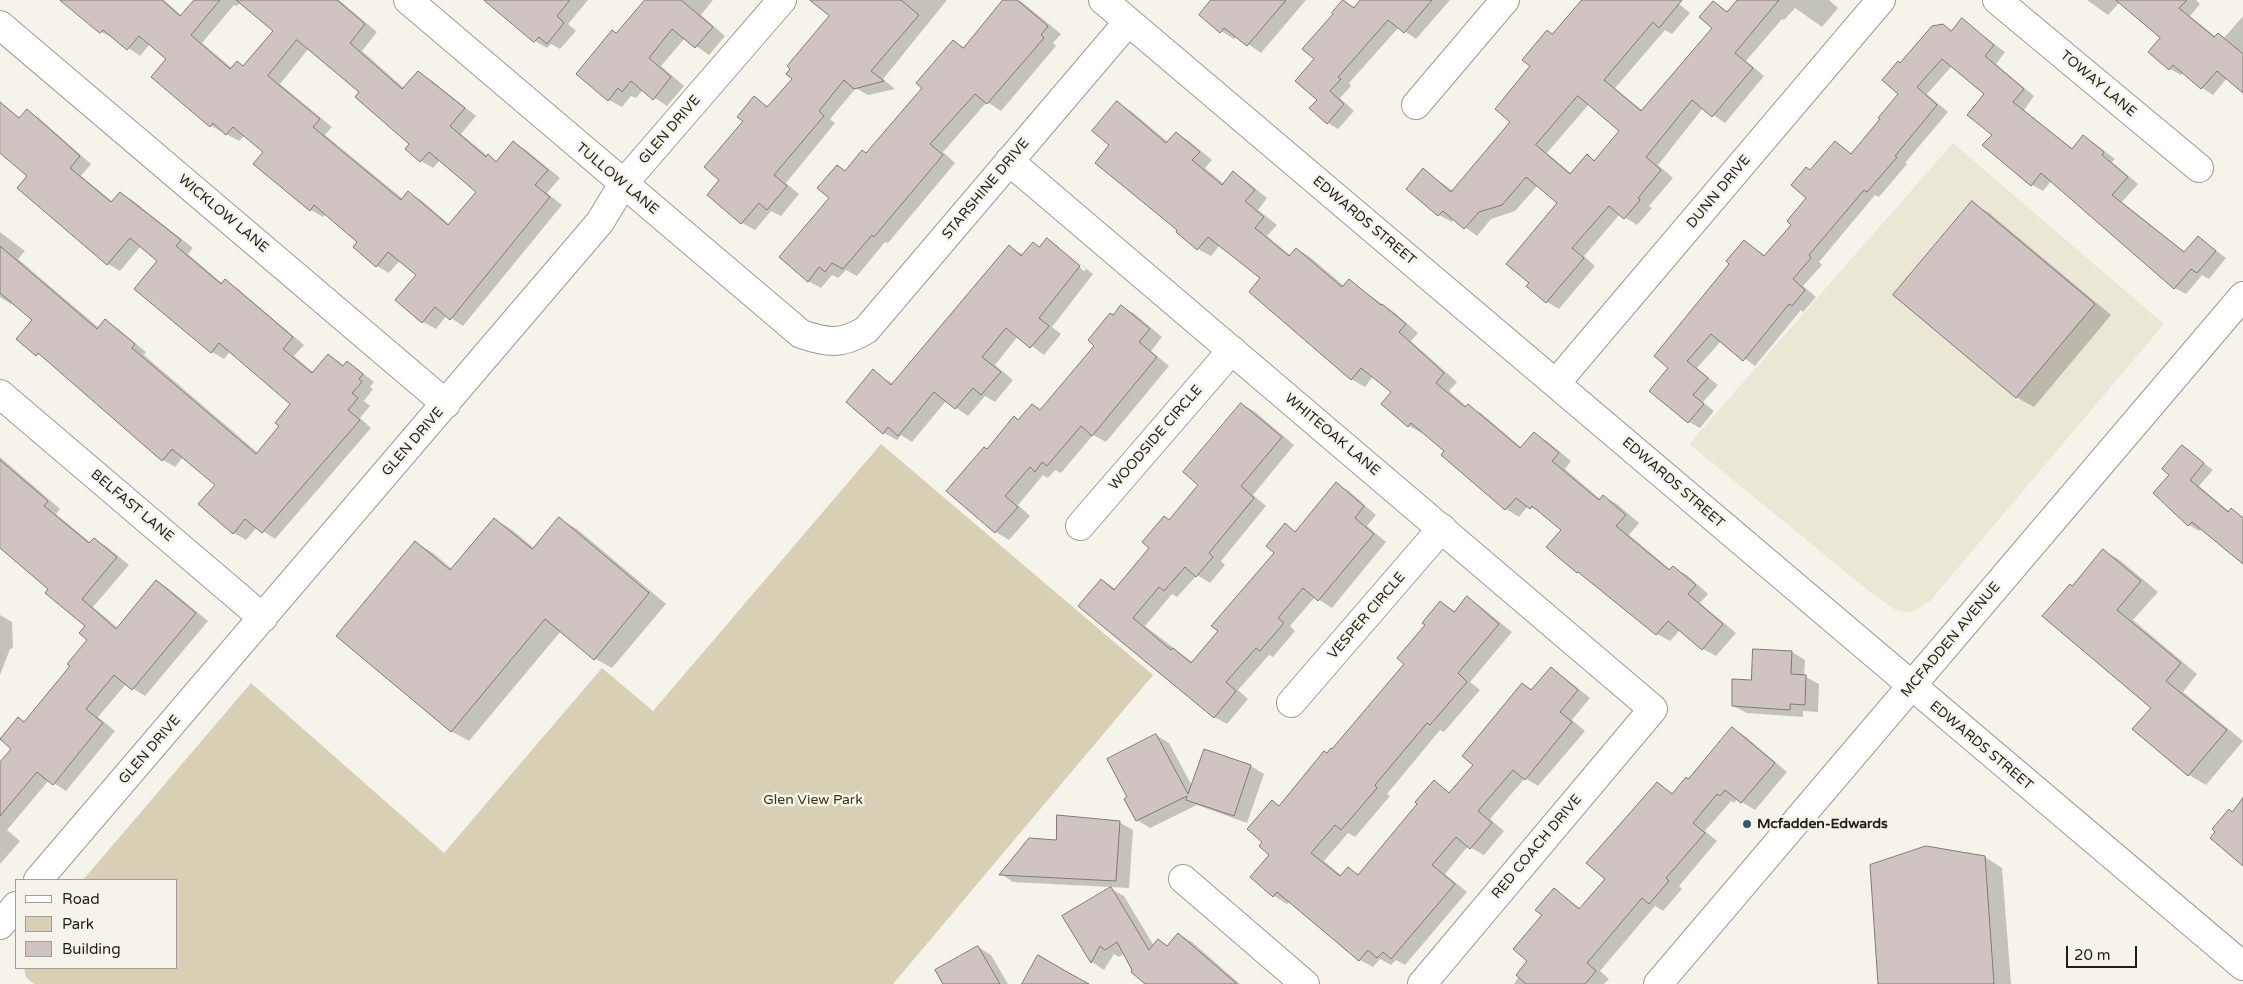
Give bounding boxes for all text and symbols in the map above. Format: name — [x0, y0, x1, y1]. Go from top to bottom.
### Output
street label: TOWAY LANE — [2056, 47, 2140, 121]
street label: GLEN DRIVE — [636, 92, 704, 168]
street label: STARSHINE DRIVE — [939, 135, 1033, 243]
street label: TULLOW LANE — [572, 140, 662, 218]
street label: DUNN DRIVE — [1684, 152, 1754, 232]
street label: WICKLOW LANE — [174, 171, 272, 257]
street label: EDWARDS STREET — [1309, 173, 1419, 269]
street label: WOODSIDE CIRCLE — [1106, 382, 1206, 494]
street label: WHITEOAK LANE — [1281, 390, 1383, 480]
street label: GLEN DRIVE — [379, 404, 447, 480]
street label: EDWARDS STREET — [1619, 434, 1727, 532]
street label: BELFAST LANE — [87, 466, 177, 546]
street label: VESPER CIRCLE — [1325, 569, 1409, 663]
street label: MCFADDEN AVENUE — [1898, 579, 2004, 701]
street label: EDWARDS STREET — [1926, 698, 2036, 794]
street label: GLEN DRIVE — [116, 712, 184, 788]
street label: RED COACH DRIVE — [1488, 791, 1586, 903]
park label: Glen View Park — [763, 792, 863, 808]
place label: Mcfadden-Edwards — [1757, 816, 1888, 832]
marker: Mcfadden-Edwards — [1741, 818, 1753, 830]
legend — [15, 879, 178, 969]
text: Road — [62, 890, 100, 908]
text: Park — [62, 915, 94, 933]
scale bar — [2068, 936, 2139, 968]
text: Building — [62, 940, 121, 958]
text: 20 m — [2074, 946, 2111, 964]

